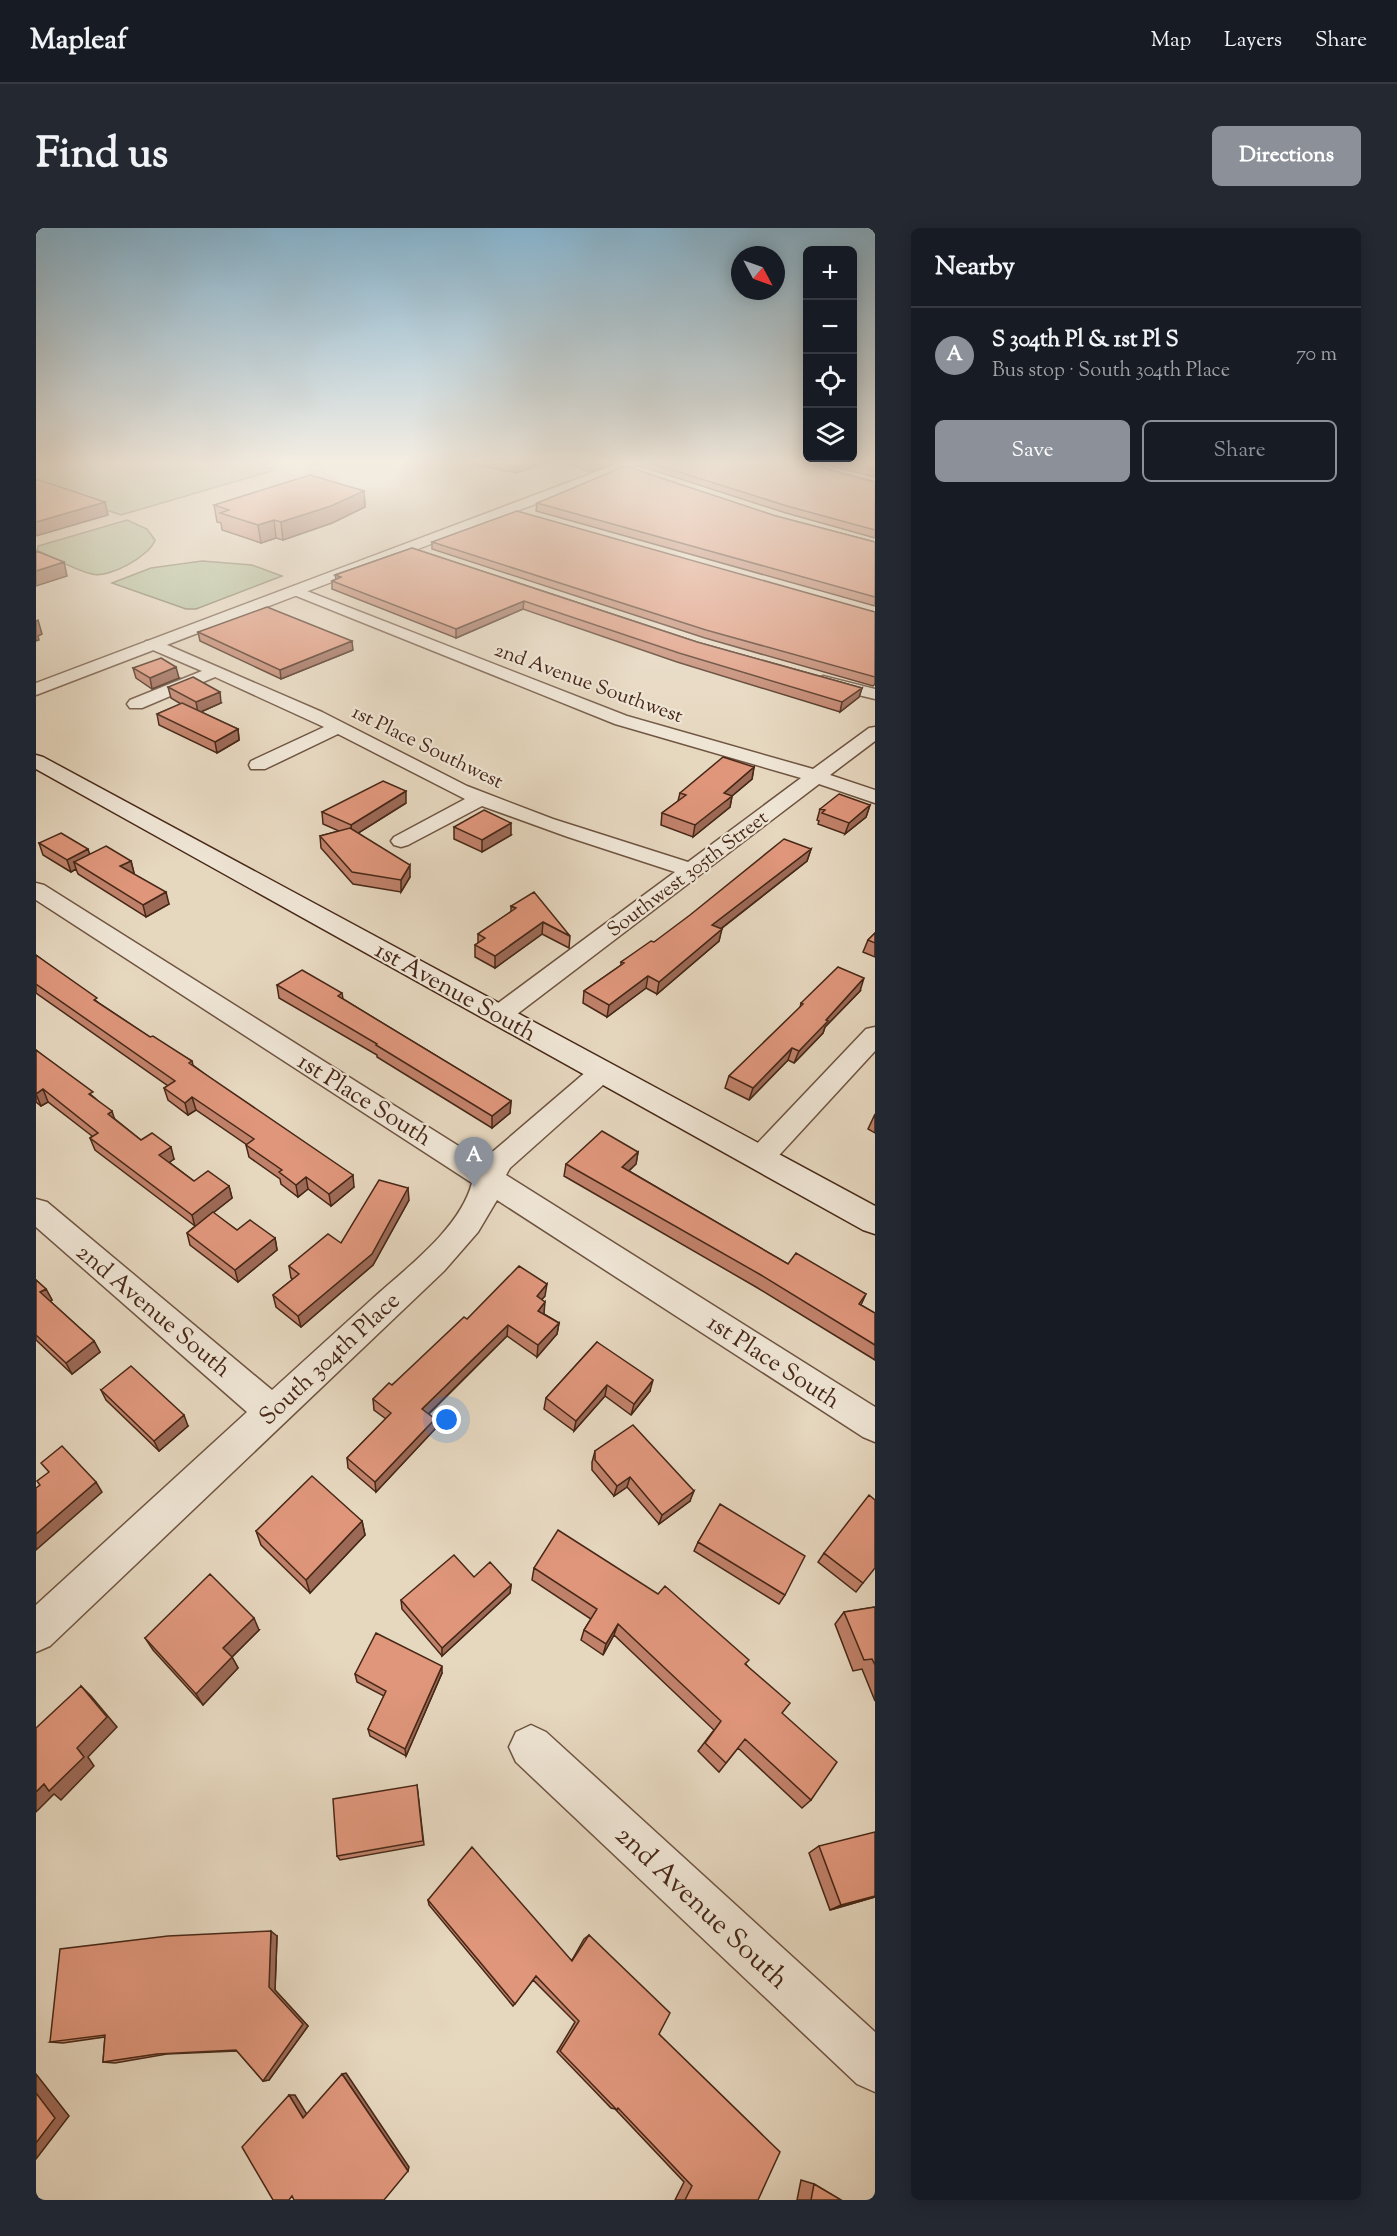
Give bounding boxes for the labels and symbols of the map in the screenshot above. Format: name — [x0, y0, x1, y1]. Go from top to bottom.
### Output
north arrow — [731, 246, 785, 300]
street label: 2nd Avenue Southwest — [490, 637, 687, 732]
street label: 1st Place Southwest — [346, 699, 508, 798]
street label: Southwest 305th Street — [602, 805, 775, 945]
street label: 1st Avenue South — [368, 934, 542, 1051]
street label: 1st Place South — [290, 1046, 438, 1156]
pin: A — [454, 1138, 494, 1187]
street label: 2nd Avenue South — [68, 1237, 237, 1386]
street label: South 304th Place — [252, 1285, 408, 1434]
street label: 1st Place South — [700, 1307, 846, 1418]
your location — [432, 1405, 461, 1434]
street label: 2nd Avenue South — [605, 1817, 797, 1999]

